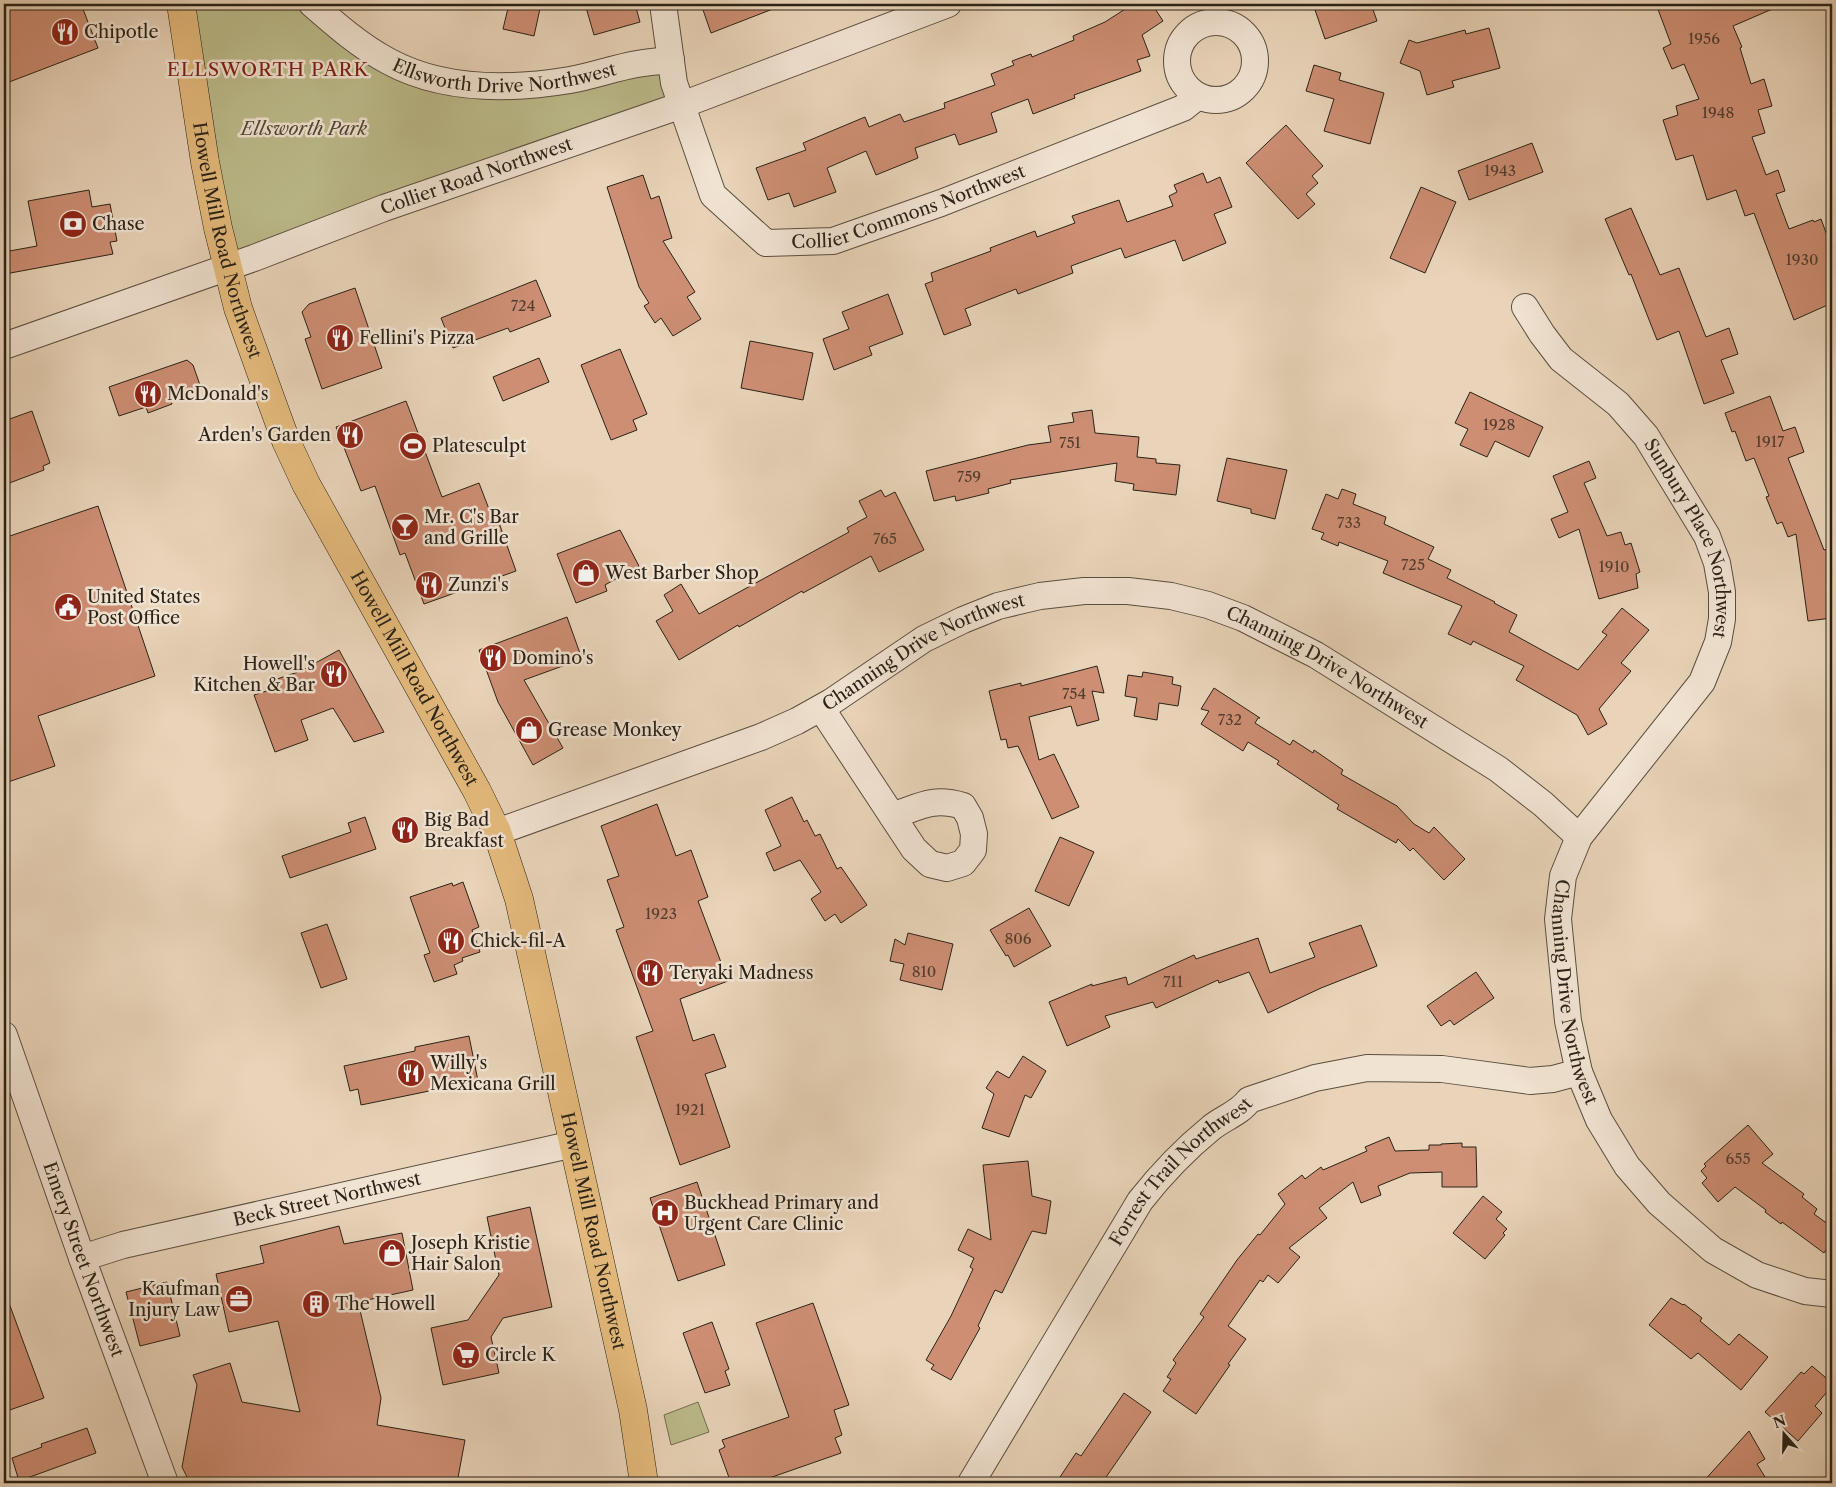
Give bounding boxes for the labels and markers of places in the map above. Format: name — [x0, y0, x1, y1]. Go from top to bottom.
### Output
restaurant icon: Chipotle — [50, 17, 80, 47]
place label: Chipotle — [84, 21, 159, 43]
bank icon: Chase — [58, 209, 88, 239]
place label: Chase — [92, 213, 145, 235]
restaurant icon: Fellini's Pizza — [325, 323, 355, 353]
place label: Fellini's Pizza — [359, 327, 475, 349]
restaurant icon: McDonald's — [133, 379, 163, 409]
place label: McDonald's — [167, 383, 269, 405]
restaurant icon: Arden's Garden — [335, 420, 365, 450]
place label: Arden's Garden — [197, 424, 331, 446]
sports icon: Platesculpt — [398, 431, 428, 461]
place label: Platesculpt — [432, 435, 527, 457]
place label: Mr. C's Bar and Grille — [424, 506, 519, 549]
bar icon: Mr. C's Bar and Grille — [390, 512, 420, 542]
shop icon: West Barber Shop — [571, 558, 601, 588]
place label: West Barber Shop — [604, 562, 759, 584]
restaurant icon: Zunzi's — [414, 570, 444, 600]
place label: Zunzi's — [448, 574, 509, 596]
place label: United States Post Office — [87, 586, 200, 629]
public building icon: United States Post Office — [53, 592, 83, 622]
restaurant icon: Domino's — [478, 643, 508, 673]
place label: Domino's — [512, 647, 593, 669]
place label: Howell's Kitchen & Bar — [193, 653, 315, 696]
restaurant icon: Howell's Kitchen & Bar — [319, 659, 349, 689]
shop icon: Grease Monkey — [514, 715, 544, 745]
place label: Grease Monkey — [548, 719, 683, 741]
place label: Big Bad Breakfast — [424, 809, 504, 852]
restaurant icon: Big Bad Breakfast — [390, 815, 420, 845]
restaurant icon: Chick-fil-A — [436, 926, 466, 956]
place label: Chick-fil-A — [470, 930, 567, 952]
restaurant icon: Teryaki Madness — [635, 958, 665, 988]
place label: Teryaki Madness — [669, 962, 814, 984]
place label: Willy's Mexicana Grill — [429, 1052, 556, 1095]
restaurant icon: Willy's Mexicana Grill — [396, 1058, 426, 1088]
place label: Buckhead Primary and Urgent Care Clinic — [684, 1192, 879, 1235]
hospital icon: Buckhead Primary and Urgent Care Clinic — [650, 1198, 680, 1228]
place label: Joseph Kristie Hair Salon — [408, 1232, 530, 1275]
shop icon: Joseph Kristie Hair Salon — [377, 1238, 407, 1268]
place label: Kaufman Injury Law — [128, 1278, 221, 1321]
office icon: Kaufman Injury Law — [224, 1284, 254, 1314]
building icon: The Howell — [301, 1289, 331, 1319]
place label: The Howell — [335, 1293, 435, 1315]
supermarket icon: Circle K — [451, 1340, 481, 1370]
place label: Circle K — [485, 1344, 556, 1366]

